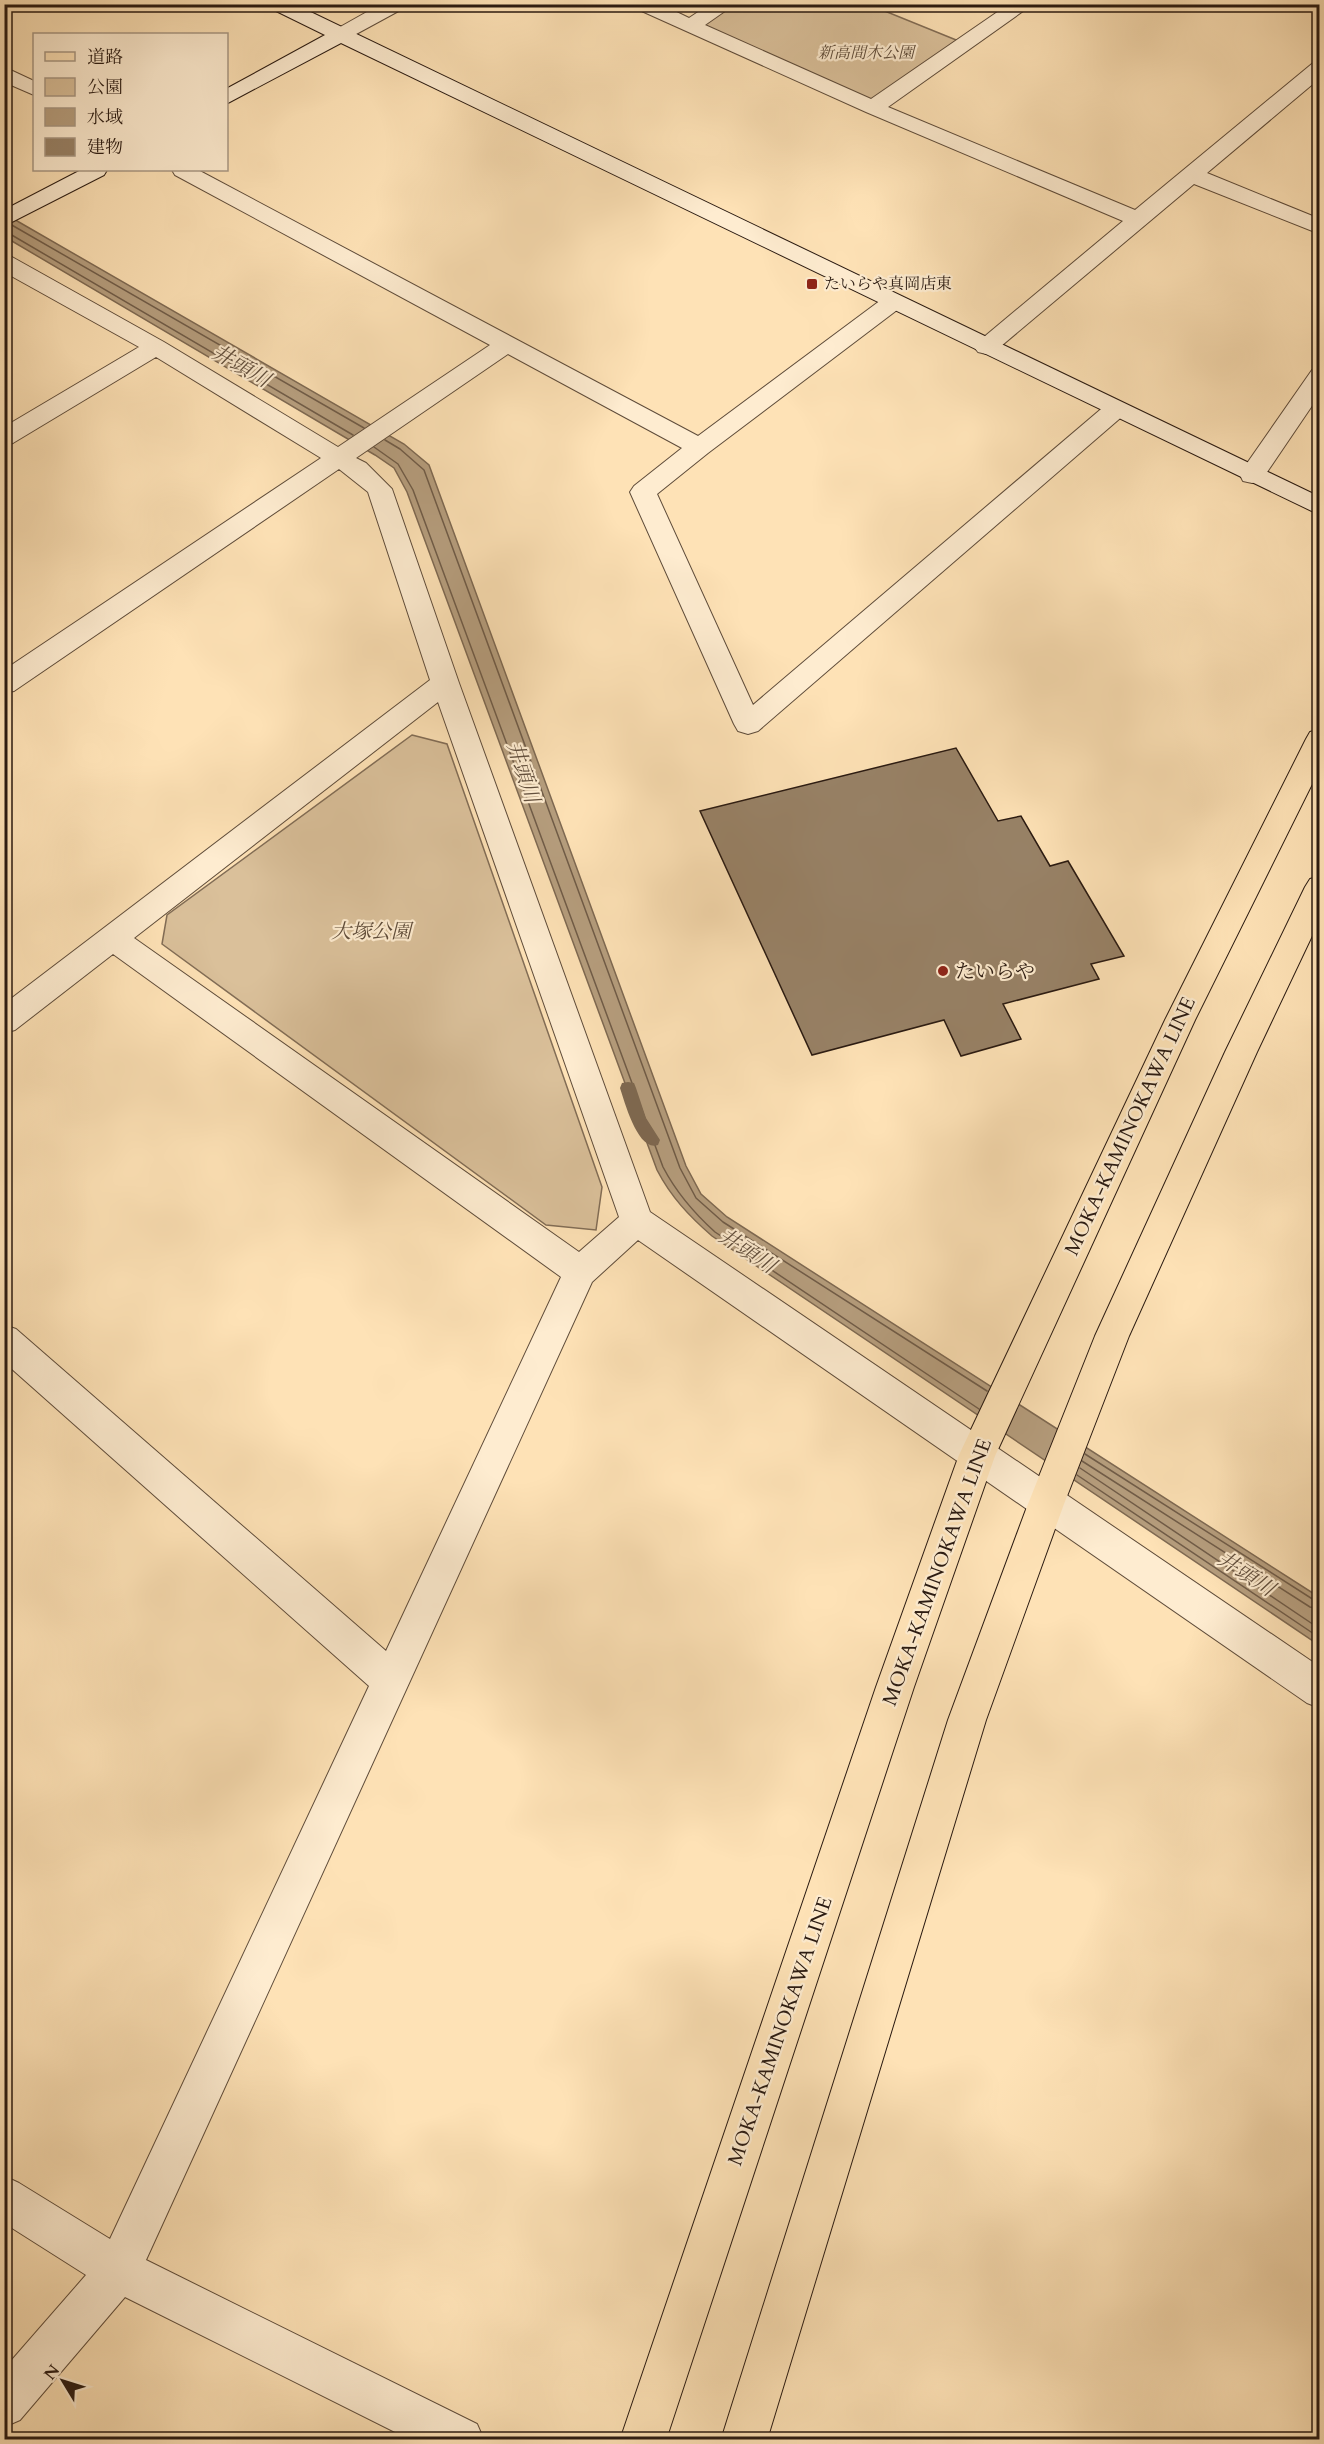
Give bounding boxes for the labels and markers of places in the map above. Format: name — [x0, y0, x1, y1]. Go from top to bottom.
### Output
place label: たいらや真岡店東 — [824, 273, 952, 295]
marker: たいらや真岡店東 — [805, 277, 819, 291]
place label: たいらや — [955, 958, 1035, 985]
marker: たいらや — [936, 964, 950, 978]

